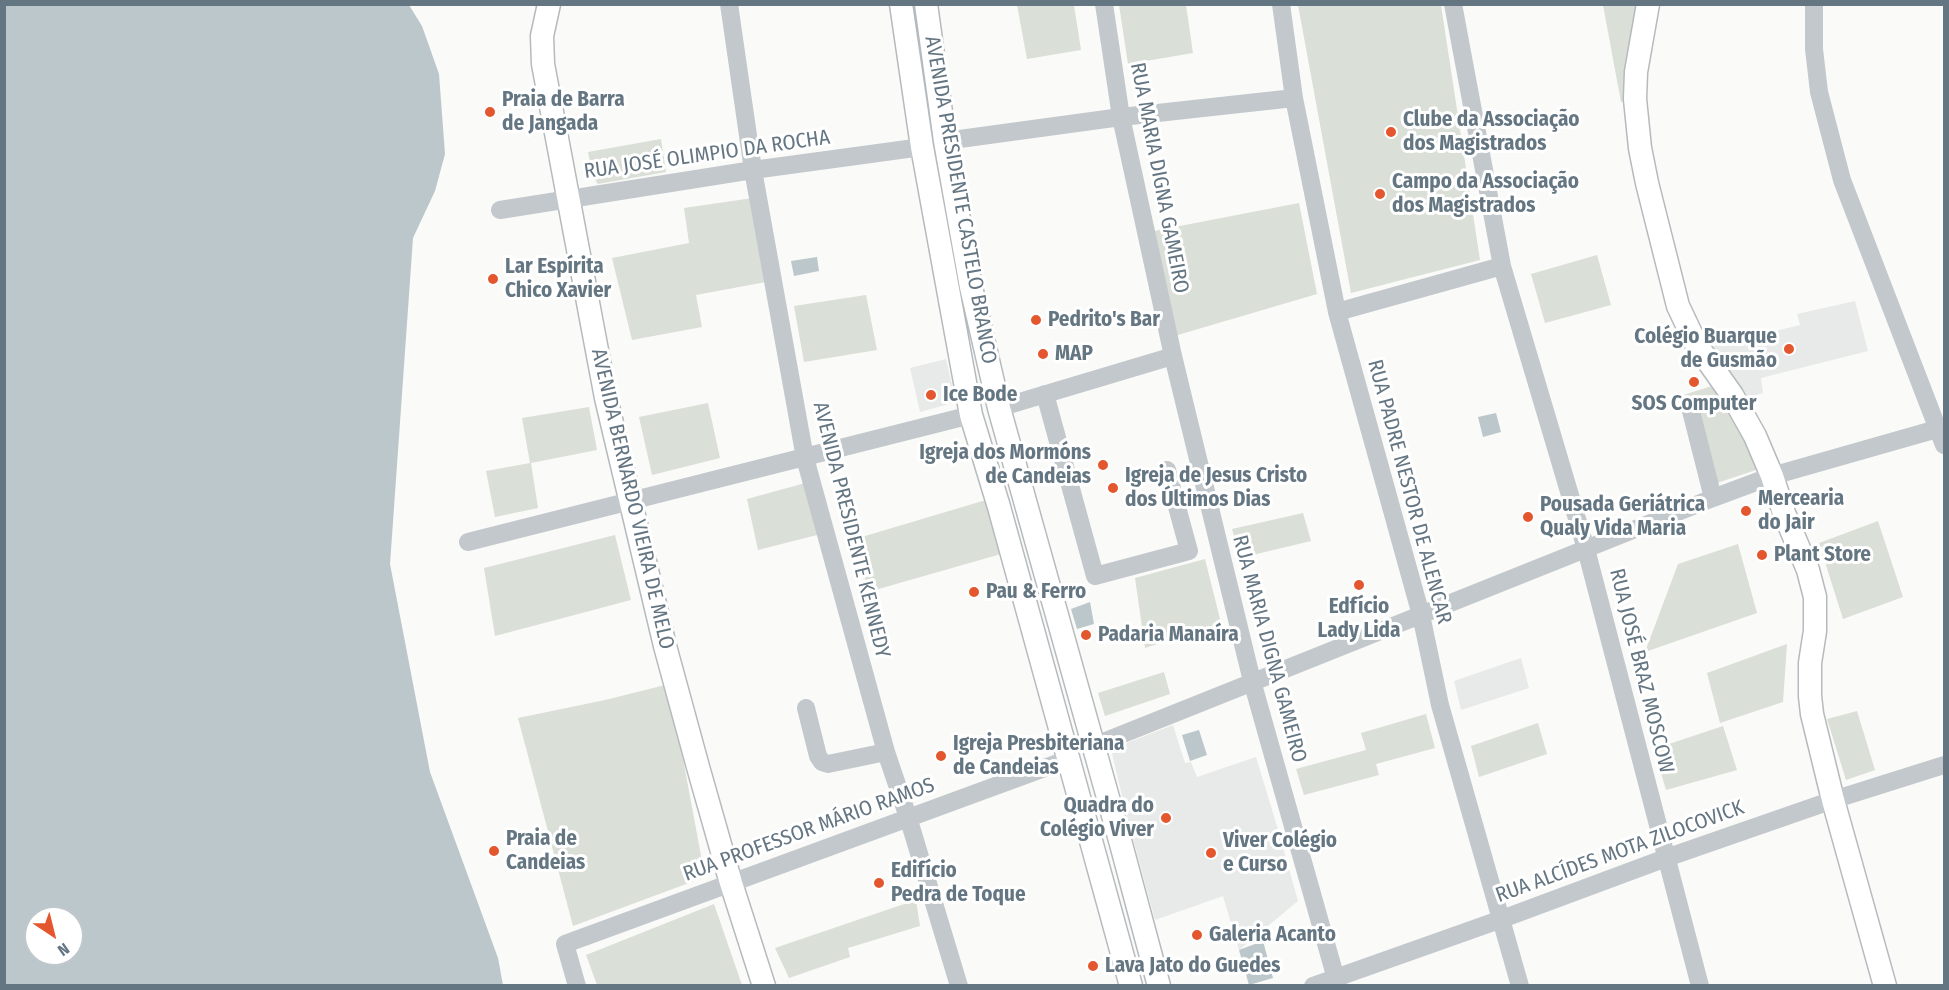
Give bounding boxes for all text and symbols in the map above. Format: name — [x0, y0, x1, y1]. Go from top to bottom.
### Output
street label: AVENIDA PRESIDENTE CASTELO BRANCO — [919, 34, 1001, 366]
street label: RUA MARIA DIGNA GAMEIRO — [1124, 60, 1194, 296]
place label: Praia de Barra de Jangada — [502, 87, 625, 137]
marker: Praia de Barra de Jangada — [483, 105, 497, 119]
place label: Clube da Associação dos Magistrados — [1403, 107, 1580, 157]
street label: RUA JOSÉ OLIMPIO DA ROCHA — [582, 125, 832, 185]
marker: Clube da Associação dos Magistrados — [1384, 125, 1398, 139]
place label: Campo da Associação dos Magistrados — [1392, 169, 1579, 219]
marker: Campo da Associação dos Magistrados — [1373, 187, 1387, 201]
place label: Lar Espírita Chico Xavier — [505, 254, 611, 304]
marker: Lar Espírita Chico Xavier — [486, 272, 500, 286]
place label: Pedrito's Bar — [1048, 307, 1160, 333]
marker: Pedrito's Bar — [1029, 313, 1043, 327]
place label: Colégio Buarque de Gusmão — [1634, 324, 1777, 374]
place label: MAP — [1055, 341, 1093, 367]
marker: Colégio Buarque de Gusmão — [1782, 342, 1796, 356]
street label: AVENIDA BERNARDO VIEIRA DE MELO — [585, 346, 679, 652]
marker: MAP — [1036, 347, 1050, 361]
street label: RUA PADRE NESTOR DE ALENCAR — [1362, 357, 1456, 627]
marker: SOS Computer — [1687, 375, 1701, 389]
place label: Ice Bode — [943, 382, 1017, 408]
marker: Ice Bode — [924, 388, 938, 402]
place label: SOS Computer — [1632, 391, 1756, 417]
street label: AVENIDA PRESIDENTE KENNEDY — [807, 399, 895, 661]
place label: Igreja dos Mormóns de Candeias — [919, 440, 1091, 490]
marker: Igreja dos Mormóns de Candeias — [1096, 458, 1110, 472]
place label: Igreja de Jesus Cristo dos Últimos Dias — [1125, 463, 1307, 513]
marker: Igreja de Jesus Cristo dos Últimos Dias — [1106, 481, 1120, 495]
place label: Mercearia do Jair — [1758, 486, 1844, 536]
place label: Pousada Geriátrica Qualy Vida Maria — [1540, 492, 1705, 542]
marker: Mercearia do Jair — [1739, 504, 1753, 518]
marker: Pousada Geriátrica Qualy Vida Maria — [1521, 510, 1535, 524]
street label: RUA MARIA DIGNA GAMEIRO — [1226, 532, 1312, 766]
place label: Plant Store — [1774, 542, 1871, 568]
marker: Plant Store — [1755, 548, 1769, 562]
street label: RUA JOSÉ BRAZ MOSCOW — [1603, 566, 1679, 776]
marker: Edfício Lady Lida — [1352, 578, 1366, 592]
place label: Pau & Ferro — [986, 579, 1086, 605]
marker: Pau & Ferro — [967, 585, 981, 599]
place label: Edfício Lady Lida — [1318, 594, 1400, 644]
place label: Padaria Manaíra — [1098, 622, 1239, 648]
marker: Padaria Manaíra — [1079, 628, 1093, 642]
place label: Igreja Presbiteriana de Candeias — [953, 731, 1125, 781]
marker: Igreja Presbiteriana de Candeias — [934, 749, 948, 763]
street label: RUA PROFESSOR MÁRIO RAMOS — [680, 773, 938, 887]
place label: Quadra do Colégio Viver — [1040, 793, 1154, 843]
street label: RUA ALCÍDES MOTA ZILOCOVICK — [1492, 795, 1748, 909]
marker: Quadra do Colégio Viver — [1159, 811, 1173, 825]
place label: Praia de Candeias — [506, 826, 585, 876]
place label: Viver Colégio e Curso — [1223, 828, 1337, 878]
marker: Praia de Candeias — [487, 844, 501, 858]
marker: Viver Colégio e Curso — [1204, 846, 1218, 860]
place label: Edifício Pedra de Toque — [891, 858, 1026, 908]
marker: Edifício Pedra de Toque — [872, 876, 886, 890]
north arrow — [24, 906, 84, 966]
place label: Galeria Acanto — [1209, 922, 1336, 948]
marker: Galeria Acanto — [1190, 928, 1204, 942]
text: N — [54, 939, 73, 960]
place label: Lava Jato do Guedes — [1105, 953, 1280, 979]
marker: Lava Jato do Guedes — [1086, 959, 1100, 973]

